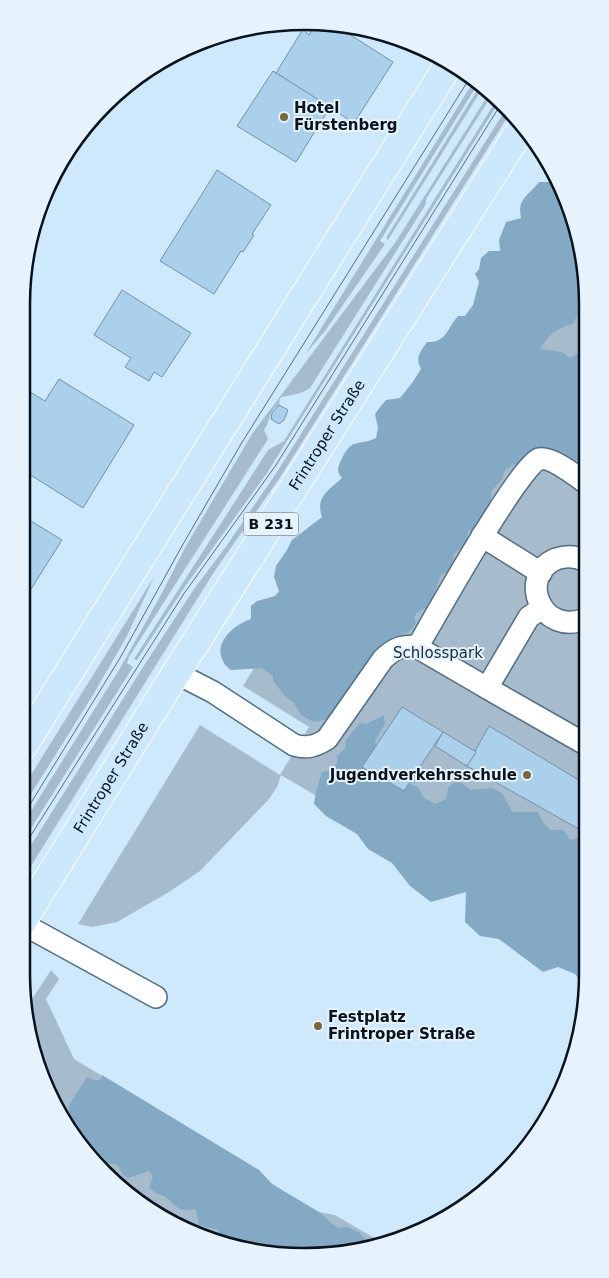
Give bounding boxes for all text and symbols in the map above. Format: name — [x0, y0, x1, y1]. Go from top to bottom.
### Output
place label: Hotel Fürstenberg — [294, 99, 398, 134]
marker: Hotel Fürstenberg — [278, 111, 290, 123]
street label: Frintroper Straße — [285, 376, 369, 494]
road number: B 231 — [244, 512, 298, 536]
park label: Schlosspark — [393, 644, 483, 662]
street label: Frintroper Straße — [70, 719, 152, 837]
place label: Jugendverkehrsschule — [329, 766, 517, 784]
marker: Jugendverkehrsschule — [521, 769, 533, 781]
place label: Festplatz Frintroper Straße — [328, 1008, 475, 1043]
marker: Festplatz Frintroper Straße — [312, 1020, 324, 1032]

